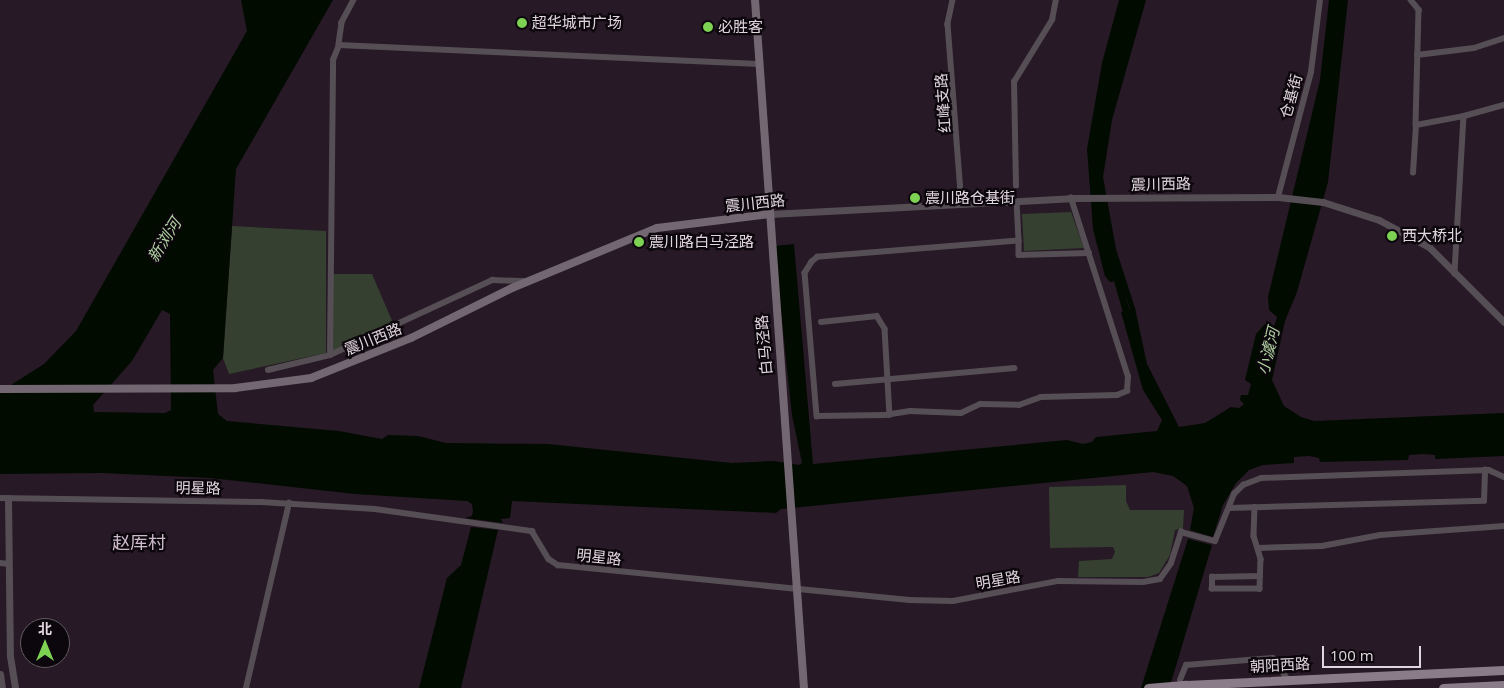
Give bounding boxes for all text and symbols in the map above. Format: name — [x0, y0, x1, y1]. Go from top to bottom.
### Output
place label: 超华城市广场 — [532, 14, 622, 32]
marker: 超华城市广场 — [516, 17, 528, 29]
place label: 必胜客 — [718, 18, 763, 36]
marker: 必胜客 — [702, 21, 714, 33]
street label: 红峰支路 — [932, 72, 954, 134]
street label: 仓基街 — [1276, 72, 1306, 120]
street label: 震川西路 — [1131, 174, 1191, 194]
place label: 震川路仓基街 — [925, 189, 1015, 207]
street label: 震川西路 — [724, 191, 786, 215]
marker: 震川路仓基街 — [909, 192, 921, 204]
water label: 新浏河 — [143, 215, 185, 265]
place label: 西大桥北 — [1402, 227, 1462, 245]
marker: 西大桥北 — [1386, 230, 1398, 242]
place label: 震川路白马泾路 — [649, 233, 754, 251]
marker: 震川路白马泾路 — [633, 236, 645, 248]
street label: 白马泾路 — [752, 314, 776, 376]
street label: 震川西路 — [342, 319, 404, 359]
water label: 小澞河 — [1253, 325, 1283, 377]
street label: 明星路 — [175, 479, 221, 497]
district label: 赵厍村 — [112, 531, 166, 553]
street label: 明星路 — [576, 546, 622, 568]
street label: 明星路 — [974, 567, 1022, 593]
north arrow — [20, 618, 70, 668]
text: 北 — [38, 619, 52, 638]
scale bar — [1324, 636, 1423, 668]
text: 100 m — [1330, 645, 1374, 665]
street label: 朝阳西路 — [1250, 654, 1310, 676]

